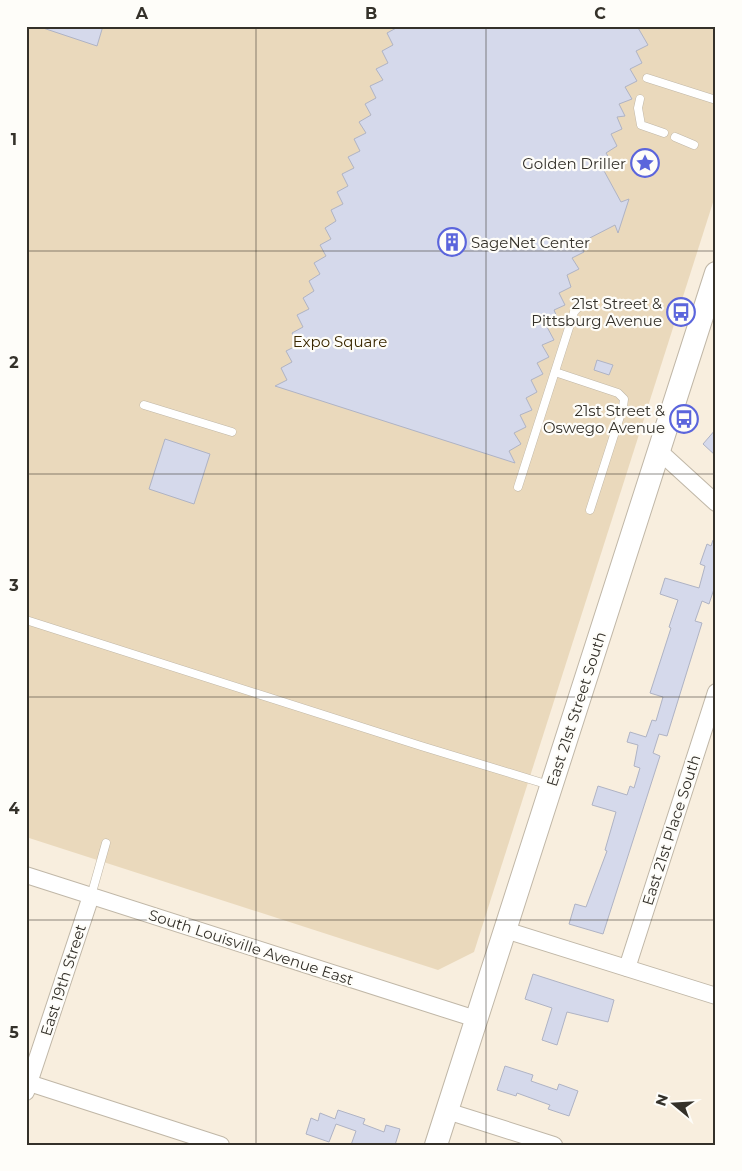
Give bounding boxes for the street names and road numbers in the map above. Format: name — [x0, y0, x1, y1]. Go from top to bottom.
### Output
street label: East 21st Street South — [542, 629, 610, 789]
street label: East 21st Place South — [638, 752, 704, 908]
street label: South Louisville Avenue East — [146, 905, 356, 989]
street label: East 19th Street — [36, 922, 90, 1038]

